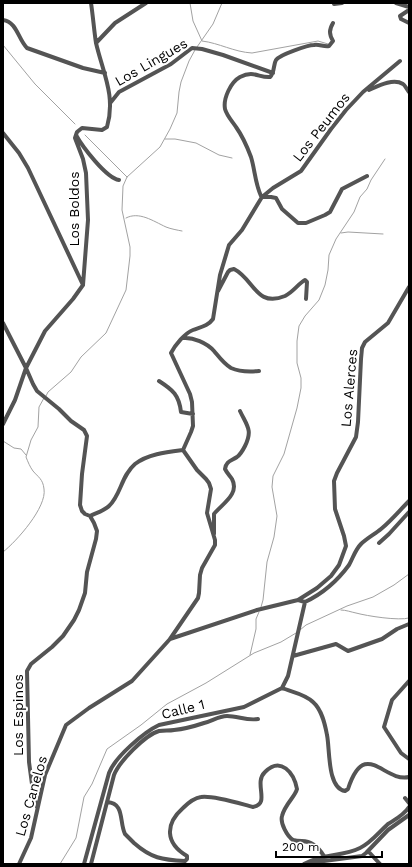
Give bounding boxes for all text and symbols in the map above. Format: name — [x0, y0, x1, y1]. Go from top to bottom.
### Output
street label: Los Lingues — [112, 35, 190, 89]
street label: Los Peumos — [289, 89, 353, 165]
street label: Los Boldos — [66, 171, 82, 247]
street label: Los Alerces — [338, 348, 360, 428]
street label: Los Espinos — [10, 674, 26, 756]
street label: Calle 1 — [160, 696, 206, 722]
street label: Los Canelos — [12, 754, 50, 838]
scale bar — [276, 833, 382, 859]
text: 200 m — [282, 840, 319, 854]

